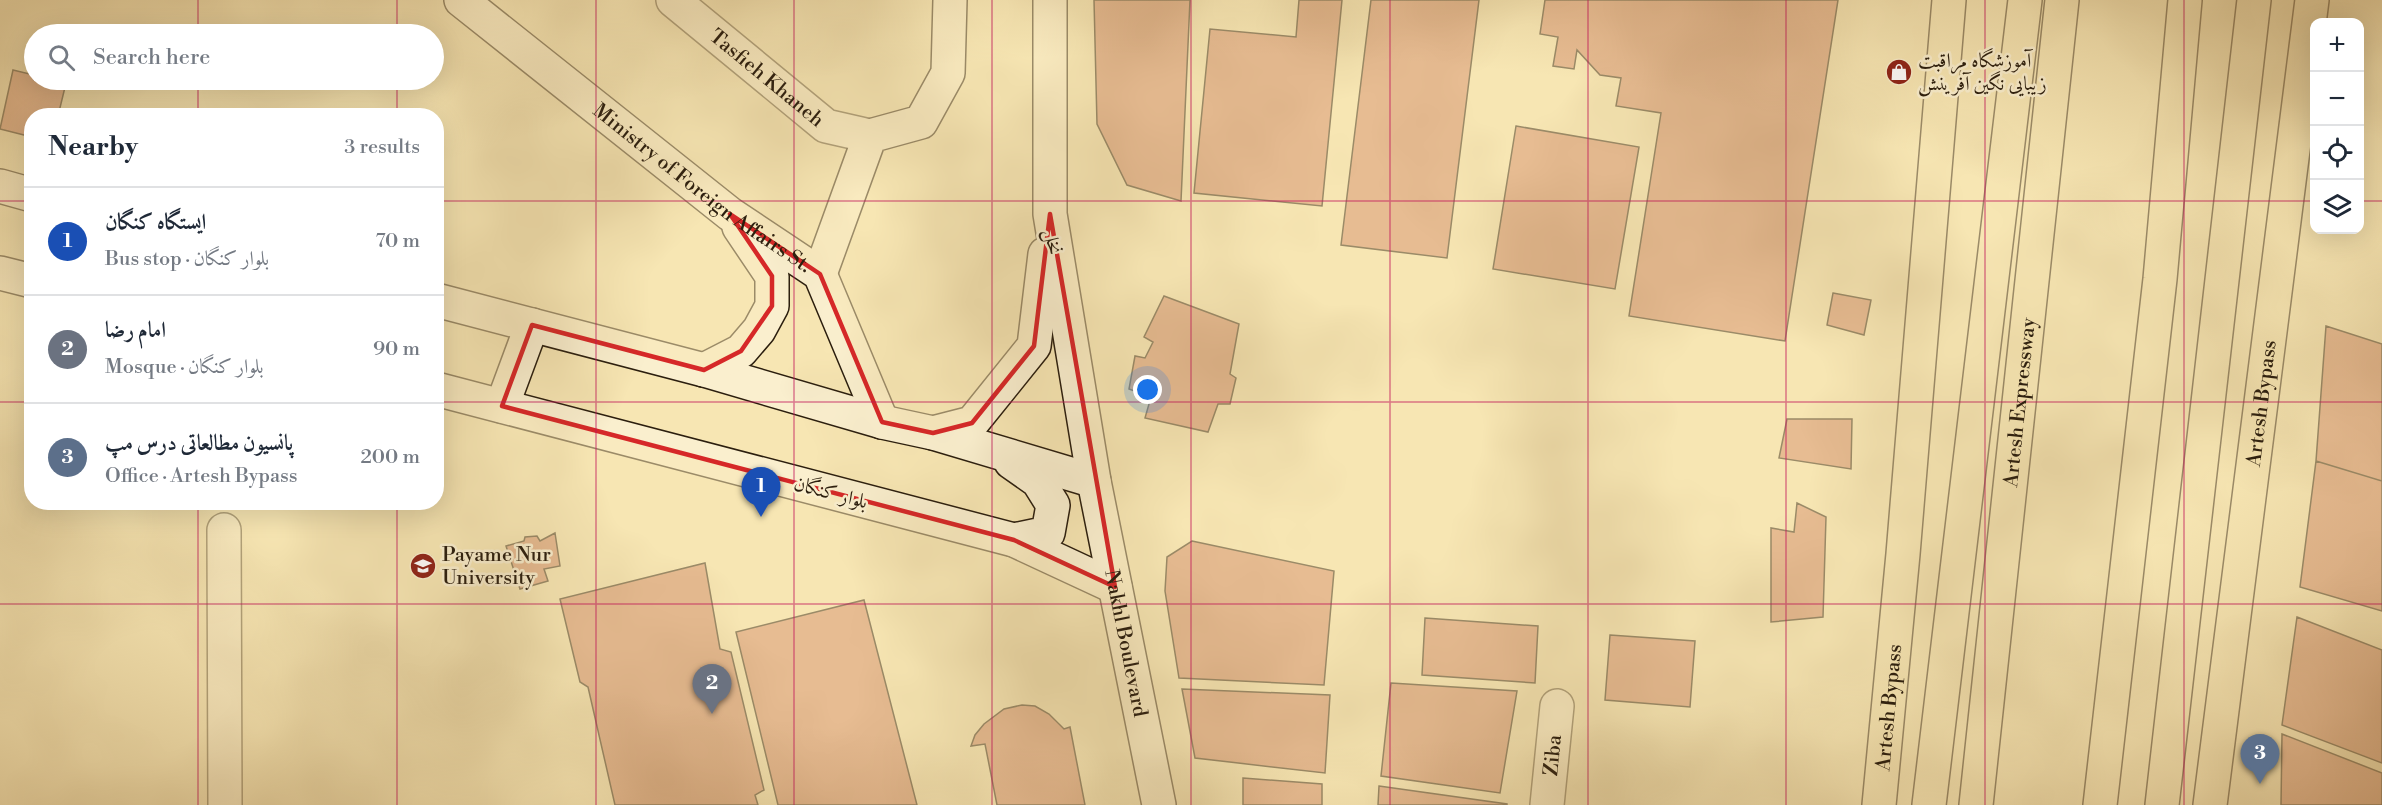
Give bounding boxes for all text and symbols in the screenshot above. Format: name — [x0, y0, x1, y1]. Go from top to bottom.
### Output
map controls — [2310, 18, 2364, 234]
button: + — [2310, 18, 2364, 72]
search box — [24, 24, 444, 90]
street label: Tasfieh Khaneh — [704, 24, 829, 133]
icon: search — [45, 41, 78, 74]
text: Search here — [93, 44, 210, 71]
place label: آموزشگاه مراقبت زیبایی نگین آفرینش — [1918, 47, 2047, 97]
shop icon: آموزشگاه مراقبت زیبایی نگین آفرینش — [1884, 57, 1914, 87]
button: − — [2310, 72, 2364, 126]
street label: Ministry of Foreign Affairs St. — [587, 99, 816, 279]
button: locate — [2310, 126, 2364, 180]
text: Nearby — [48, 131, 138, 163]
text: 3 results — [344, 135, 420, 160]
button: layers — [2310, 180, 2364, 234]
text: ایستگاه کنگان — [105, 209, 206, 236]
street label: نخل — [1037, 228, 1067, 257]
text: 1 — [63, 229, 72, 254]
text: 70 m — [376, 229, 420, 254]
text: Bus stop · بلوار کنگان — [105, 247, 269, 272]
street label: Artesh Expressway — [1999, 316, 2042, 490]
text: امام رضا — [105, 317, 166, 344]
text: 2 — [61, 337, 74, 362]
text: 90 m — [373, 337, 420, 362]
street label: Artesh Bypass — [2242, 339, 2283, 469]
text: Mosque · بلوار کنگان — [105, 355, 264, 380]
your location — [1133, 375, 1162, 404]
text: پانسیون مطالعاتی درس مپ — [105, 430, 293, 457]
text: 3 — [61, 445, 74, 470]
text: 200 m — [360, 445, 420, 470]
text: Office · Artesh Bypass — [105, 464, 298, 489]
pin: 1 — [742, 468, 780, 517]
street label: بلوار کنگان — [791, 470, 871, 515]
place label: Payame Nur University — [442, 543, 551, 591]
school or university icon: Payame Nur University — [408, 551, 438, 581]
street label: Nakhl Boulevard — [1098, 568, 1152, 720]
street label: Artesh Bypass — [1871, 643, 1908, 773]
pin: 2 — [692, 664, 732, 714]
street label: Ziba — [1539, 733, 1568, 777]
pin: 3 — [2240, 734, 2280, 784]

